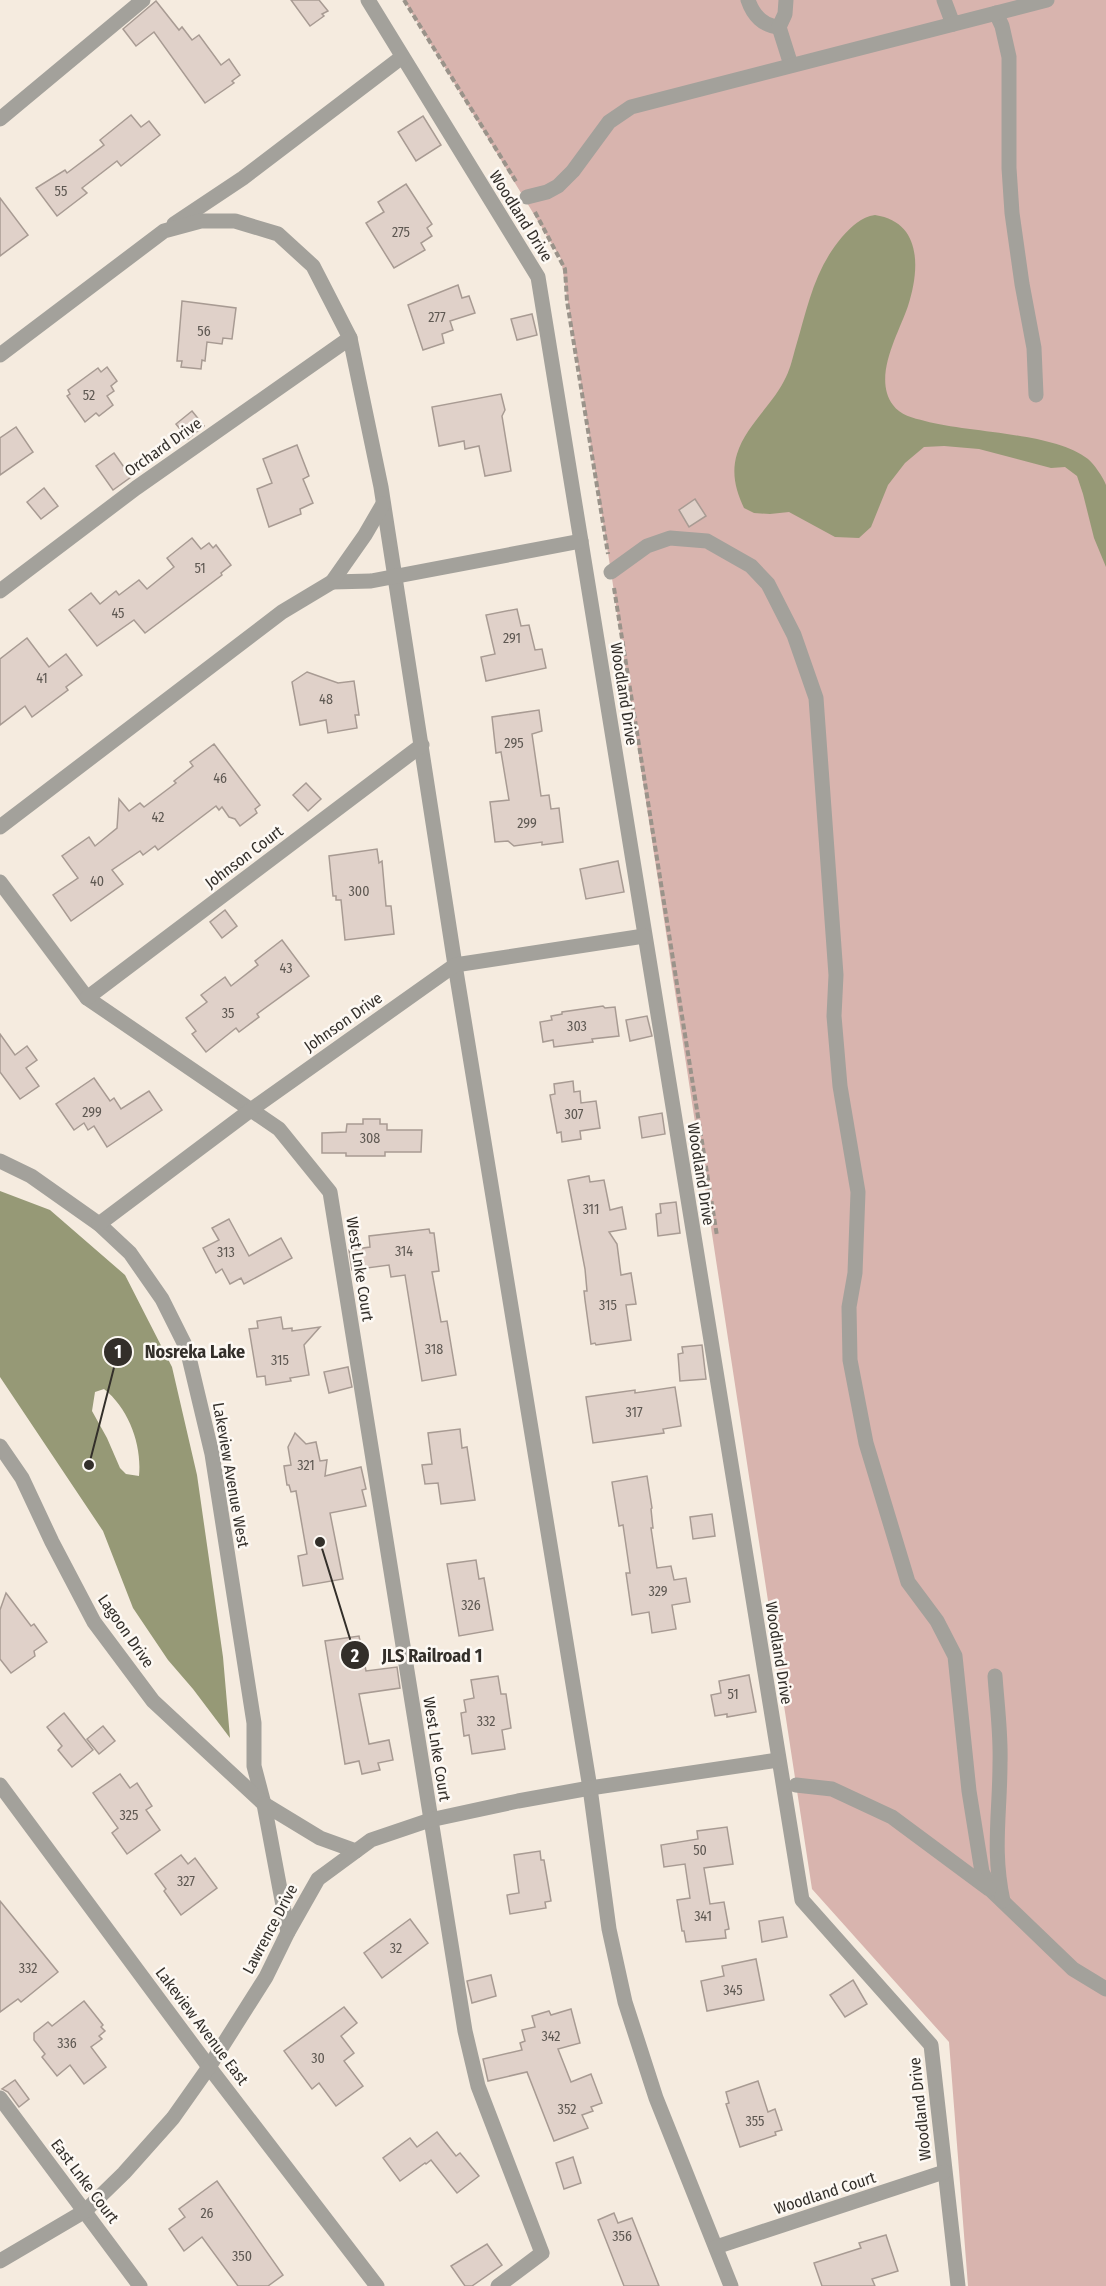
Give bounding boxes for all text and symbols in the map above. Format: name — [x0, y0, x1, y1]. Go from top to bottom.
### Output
street label: Woodland Drive — [485, 167, 557, 265]
house number: 55 — [55, 183, 67, 200]
house number: 275 — [392, 224, 410, 241]
house number: 277 — [428, 309, 446, 326]
house number: 56 — [197, 323, 211, 340]
house number: 52 — [83, 387, 95, 404]
street label: Orchard Drive — [121, 413, 205, 480]
house number: 51 — [194, 560, 206, 577]
house number: 45 — [111, 605, 125, 622]
house number: 291 — [503, 630, 521, 647]
street label: Woodland Drive — [606, 641, 642, 747]
house number: 41 — [36, 670, 48, 687]
house number: 48 — [319, 691, 333, 708]
house number: 295 — [504, 735, 524, 752]
house number: 46 — [213, 770, 227, 787]
house number: 42 — [152, 809, 164, 826]
house number: 299 — [517, 815, 537, 832]
street label: Johnson Court — [201, 821, 287, 892]
house number: 40 — [90, 873, 104, 890]
house number: 300 — [349, 883, 369, 900]
house number: 43 — [280, 960, 292, 977]
street label: Johnson Drive — [300, 988, 386, 1056]
house number: 35 — [222, 1005, 234, 1022]
house number: 303 — [567, 1018, 587, 1035]
house number: 299 — [82, 1104, 102, 1121]
house number: 307 — [564, 1106, 584, 1123]
street label: Woodland Drive — [683, 1121, 719, 1227]
house number: 308 — [360, 1130, 380, 1147]
house number: 311 — [583, 1201, 599, 1218]
street label: West Lnke Court — [342, 1216, 378, 1323]
house number: 314 — [395, 1243, 413, 1260]
house number: 313 — [217, 1244, 235, 1261]
house number: 315 — [599, 1297, 617, 1314]
callout: Nosreka Lake — [103, 1334, 257, 1370]
text: 1 — [114, 1341, 122, 1363]
text: Nosreka Lake — [145, 1341, 245, 1363]
house number: 318 — [425, 1341, 443, 1358]
house number: 315 — [271, 1352, 289, 1369]
street label: Lakeview Avenue West — [209, 1401, 253, 1550]
house number: 317 — [625, 1404, 643, 1421]
house number: 321 — [297, 1457, 315, 1474]
house number: 329 — [648, 1583, 668, 1600]
street label: Lagoon Drive — [94, 1591, 158, 1671]
house number: 326 — [461, 1597, 481, 1614]
street label: Woodland Drive — [761, 1600, 797, 1706]
callout: JLS Railroad 1 — [340, 1637, 494, 1673]
text: 2 — [350, 1645, 359, 1667]
text: JLS Railroad 1 — [381, 1645, 482, 1667]
house number: 51 — [727, 1686, 739, 1703]
street label: West Lnke Court — [419, 1696, 455, 1803]
house number: 332 — [477, 1713, 495, 1730]
house number: 325 — [120, 1807, 138, 1824]
house number: 50 — [693, 1842, 707, 1859]
house number: 327 — [177, 1873, 195, 1890]
street label: Lawrence Drive — [238, 1881, 302, 1977]
house number: 341 — [694, 1908, 712, 1925]
house number: 32 — [390, 1940, 402, 1957]
house number: 332 — [19, 1960, 37, 1977]
street label: Lakeview Avenue East — [152, 1963, 253, 2089]
house number: 345 — [723, 1982, 743, 1999]
house number: 342 — [541, 2028, 561, 2045]
house number: 336 — [57, 2035, 77, 2052]
house number: 30 — [311, 2050, 325, 2067]
street label: Woodland Drive — [905, 2056, 935, 2162]
house number: 352 — [558, 2101, 576, 2118]
house number: 355 — [745, 2113, 765, 2130]
street label: East Lnke Court — [47, 2135, 123, 2228]
street label: Woodland Court — [772, 2167, 879, 2218]
house number: 26 — [200, 2205, 214, 2222]
house number: 356 — [612, 2228, 632, 2245]
house number: 350 — [232, 2248, 252, 2265]

